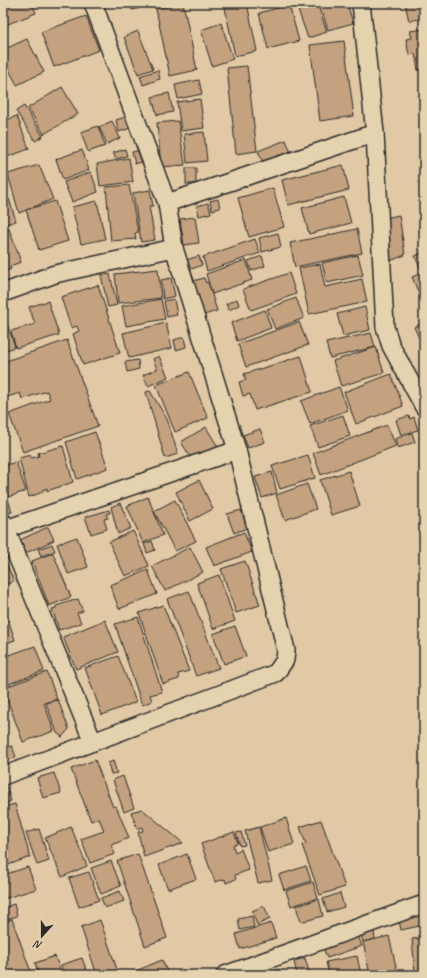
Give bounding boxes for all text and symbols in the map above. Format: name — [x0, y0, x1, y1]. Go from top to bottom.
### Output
north arrow — [22, 916, 62, 956]
text: N — [31, 937, 44, 953]

